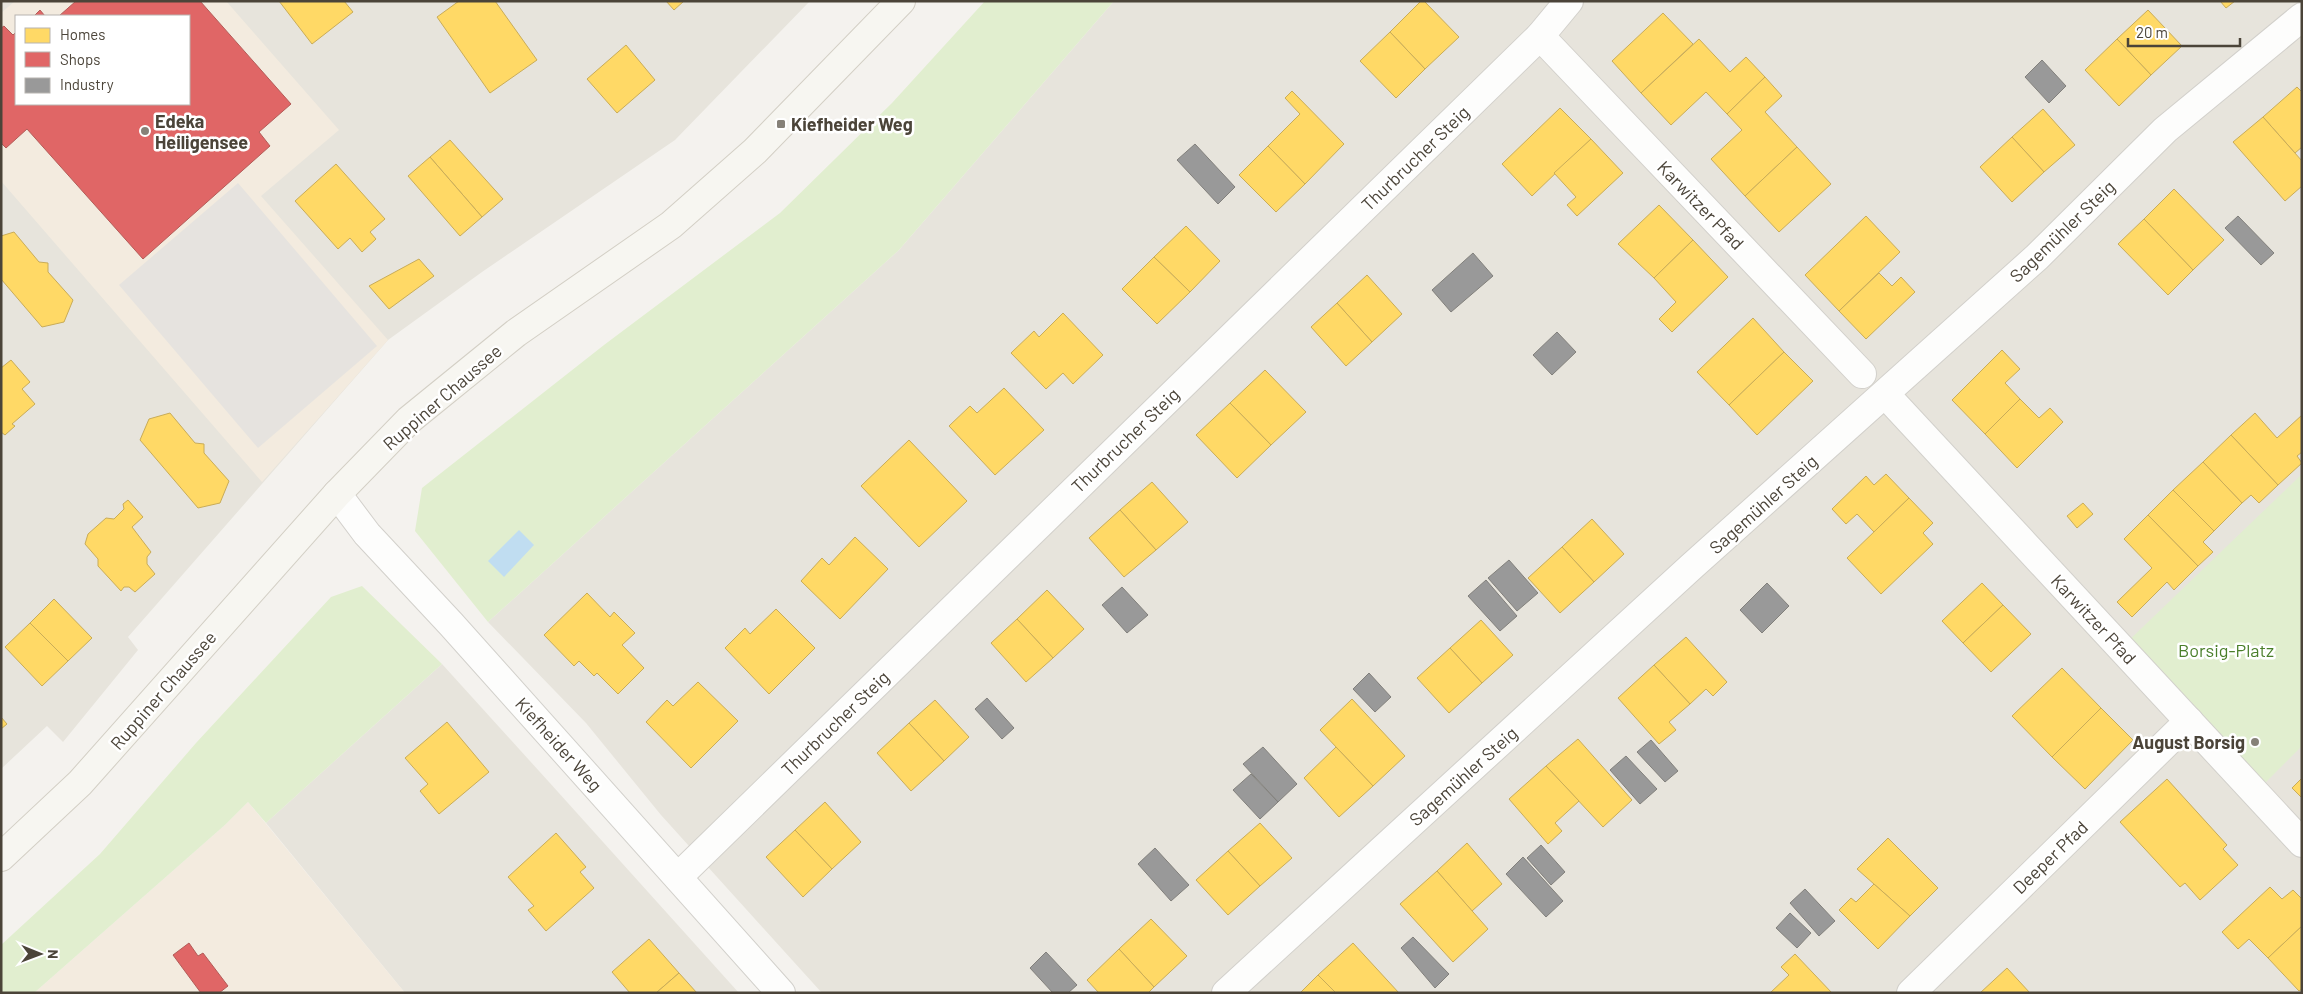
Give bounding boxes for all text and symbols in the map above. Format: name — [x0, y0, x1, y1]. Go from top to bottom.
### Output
legend — [15, 15, 190, 105]
scale bar — [2128, 15, 2240, 47]
text: 20 m — [2136, 23, 2168, 41]
text: Homes — [60, 25, 105, 43]
text: Shops — [60, 50, 100, 68]
text: Industry — [60, 75, 114, 93]
street label: Thurbrucher Steig — [1356, 101, 1474, 215]
place label: Edeka Heiligensee — [155, 110, 248, 153]
place label: Kiefheider Weg — [791, 113, 913, 135]
marker: Kiefheider Weg — [775, 118, 787, 130]
marker: Edeka Heiligensee — [139, 125, 151, 137]
street label: Karwitzer Pfad — [1653, 156, 1749, 254]
street label: Sagemühler Steig — [2005, 175, 2119, 287]
street label: Ruppiner Chaussee — [378, 339, 506, 455]
street label: Thurbrucher Steig — [1066, 383, 1184, 497]
street label: Sagemühler Steig — [1704, 450, 1822, 558]
street label: Karwitzer Pfad — [2047, 569, 2141, 669]
street label: Ruppiner Chaussee — [105, 626, 221, 754]
park label: Borsig-Platz — [2178, 639, 2274, 661]
street label: Thurbrucher Steig — [776, 666, 894, 780]
street label: Kiefheider Weg — [511, 692, 607, 796]
street label: Sagemühler Steig — [1404, 722, 1522, 830]
place label: August Borsig — [2132, 731, 2245, 753]
marker: August Borsig — [2249, 736, 2261, 748]
street label: Deeper Pfad — [2008, 816, 2092, 898]
north arrow — [15, 929, 65, 979]
text: N — [45, 949, 62, 959]

